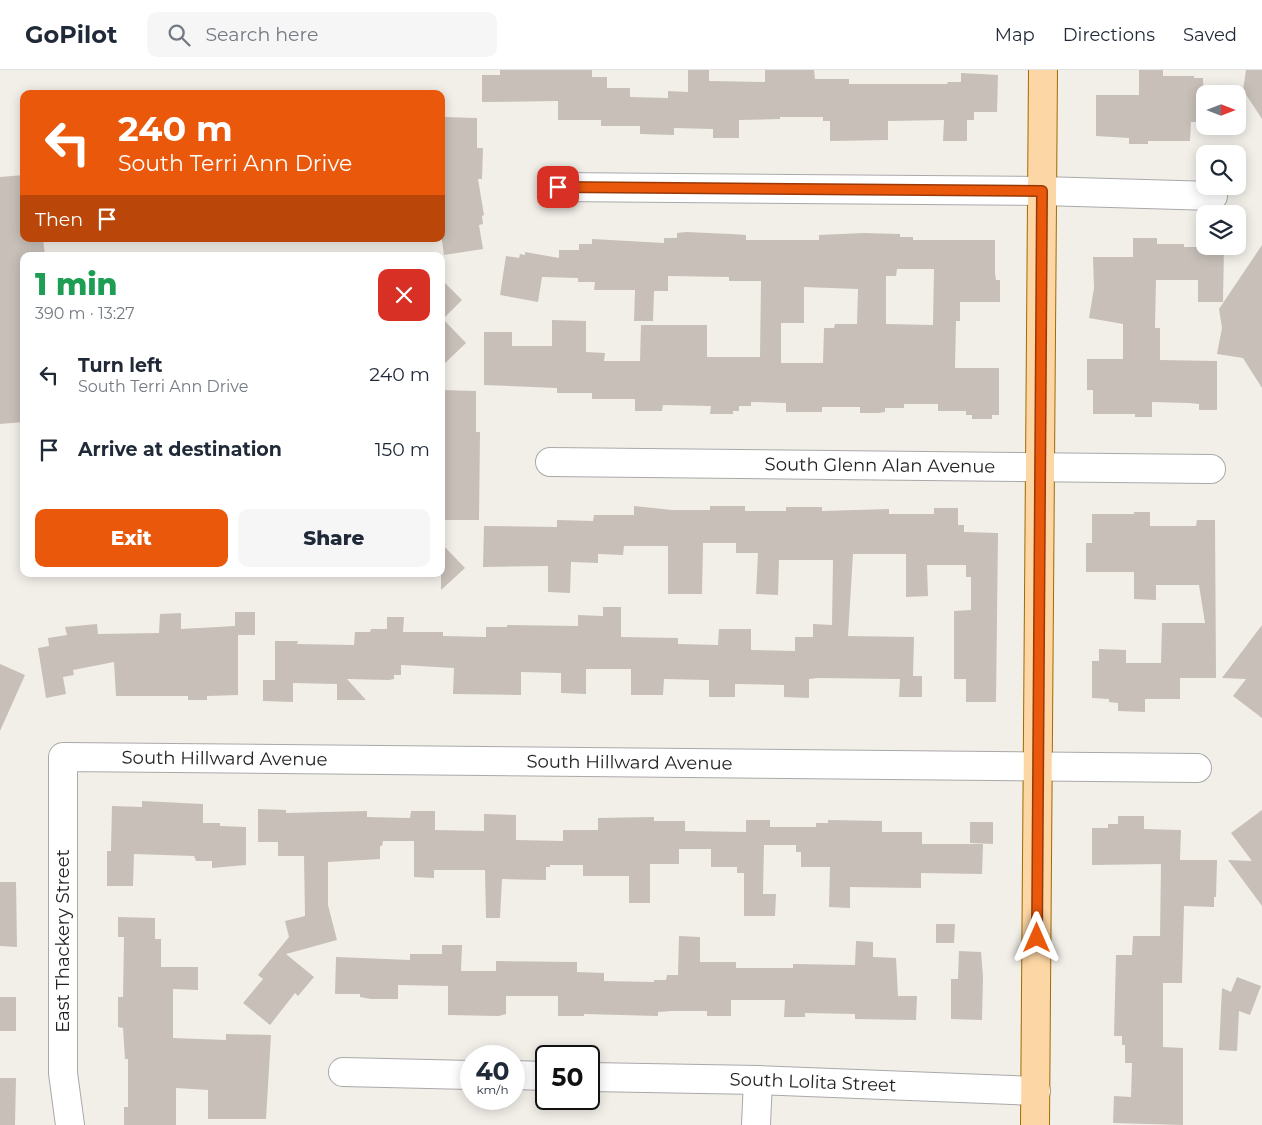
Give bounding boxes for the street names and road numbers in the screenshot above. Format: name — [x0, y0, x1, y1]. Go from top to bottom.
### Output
street label: South Glenn Alan Avenue — [765, 453, 996, 478]
street label: South Hillward Avenue — [121, 747, 328, 771]
street label: South Hillward Avenue — [526, 750, 733, 774]
street label: East Thackery Street — [52, 849, 74, 1033]
street label: South Lolita Street — [729, 1068, 897, 1096]

